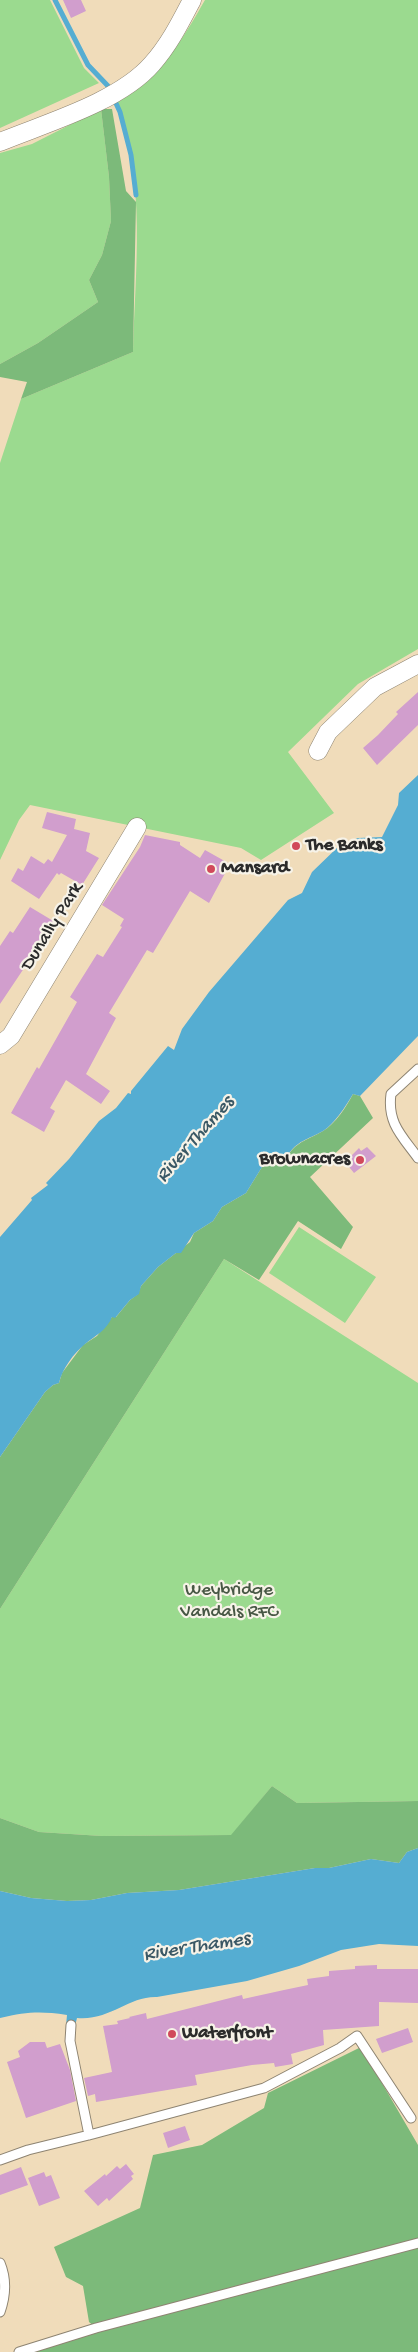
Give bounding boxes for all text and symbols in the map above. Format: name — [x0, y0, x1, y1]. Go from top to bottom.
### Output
place label: The Banks — [306, 835, 383, 857]
marker: The Banks — [290, 840, 302, 852]
place label: Mansard — [221, 858, 289, 880]
marker: Mansard — [205, 863, 217, 875]
street label: Dunally Park — [17, 879, 89, 975]
water label: River Thames — [152, 1092, 240, 1188]
place label: Brownacres — [259, 1149, 350, 1171]
marker: Brownacres — [354, 1154, 366, 1166]
park label: Weybridge Vandals RFC — [180, 1580, 278, 1624]
water label: River Thames — [142, 1928, 252, 1968]
place label: Waterfront — [182, 2023, 272, 2045]
marker: Waterfront — [166, 2028, 178, 2040]

